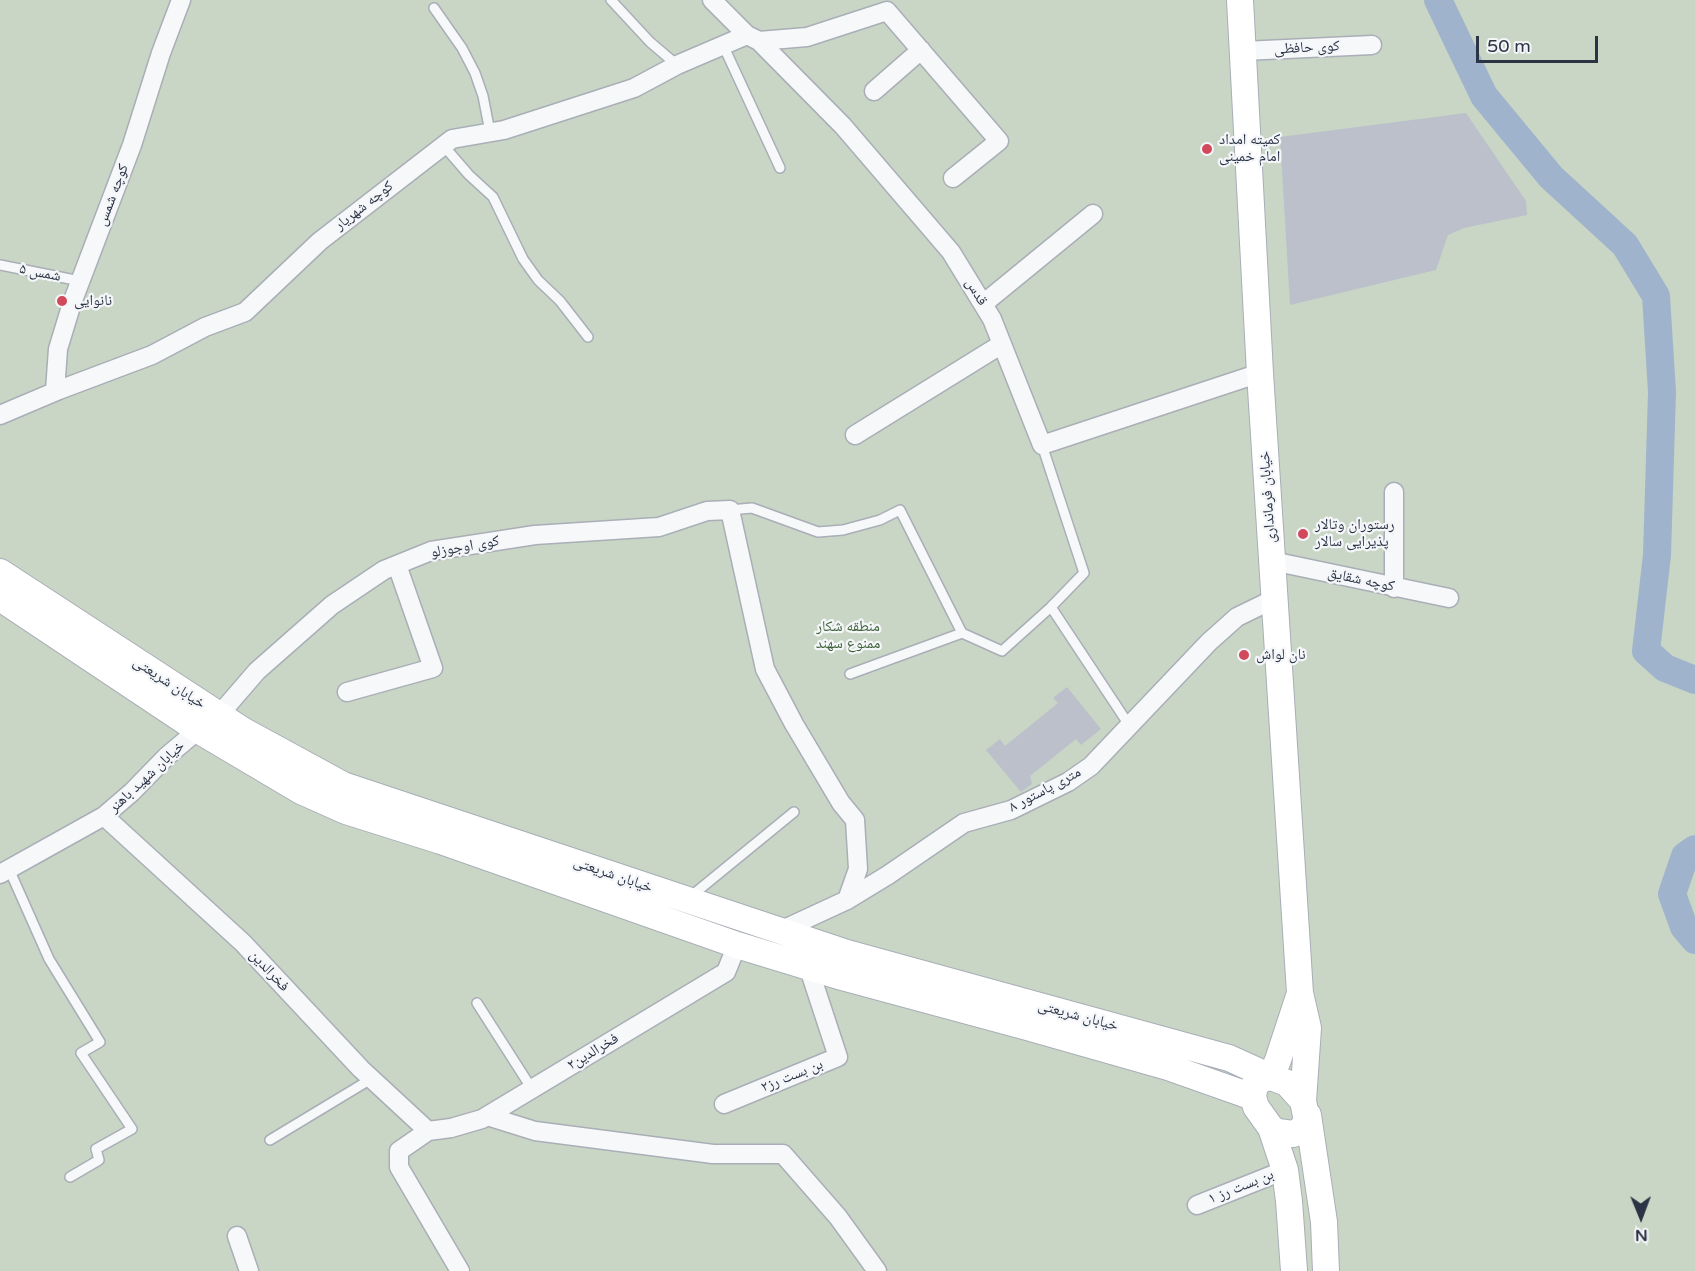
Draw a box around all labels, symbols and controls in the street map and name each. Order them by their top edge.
scale bar [1479,24,1600,62]
text: 50 m [1487,35,1531,57]
street label: کوی حافظی [1274,37,1340,59]
place label: کمیته امداد امام خمینی [1219,131,1280,166]
marker: کمیته امداد امام خمینی [1200,142,1214,156]
street label: کوچه شمس [93,162,133,228]
street label: کوچه شهریار [331,177,397,235]
street label: شمس ۵ [18,260,62,286]
street label: قدس [961,275,991,309]
place label: نانوایی [74,292,112,310]
marker: نانوایی [55,294,69,308]
street label: خیابان فرمانداری [1256,450,1280,544]
place label: رستوران وتالار پذیرایی سالار [1315,516,1395,551]
marker: رستوران وتالار پذیرایی سالار [1296,527,1310,541]
street label: کوی اوجوزلو [429,532,501,562]
street label: کوچه شقایق [1326,564,1396,596]
park label: منطقه شکار ممنوع سهند [816,618,880,653]
place label: نان لواش [1256,646,1306,664]
marker: نان لواش [1237,648,1251,662]
street label: خیابان شریعتی [130,653,208,713]
street label: خیابان شهید باهنر [105,737,189,817]
street label: ۸ متری پاستور [1006,763,1084,817]
street label: خیابان شریعتی [571,853,655,897]
street label: فخرالدین [245,947,293,995]
street label: خیابان شریعتی [1036,997,1120,1035]
street label: فخرالدین۲ [564,1030,622,1074]
street label: بن بست رز۲ [758,1055,826,1097]
street label: بن بست رز ۱ [1206,1166,1276,1208]
north arrow [1611,1187,1671,1247]
text: N [1635,1225,1648,1245]

